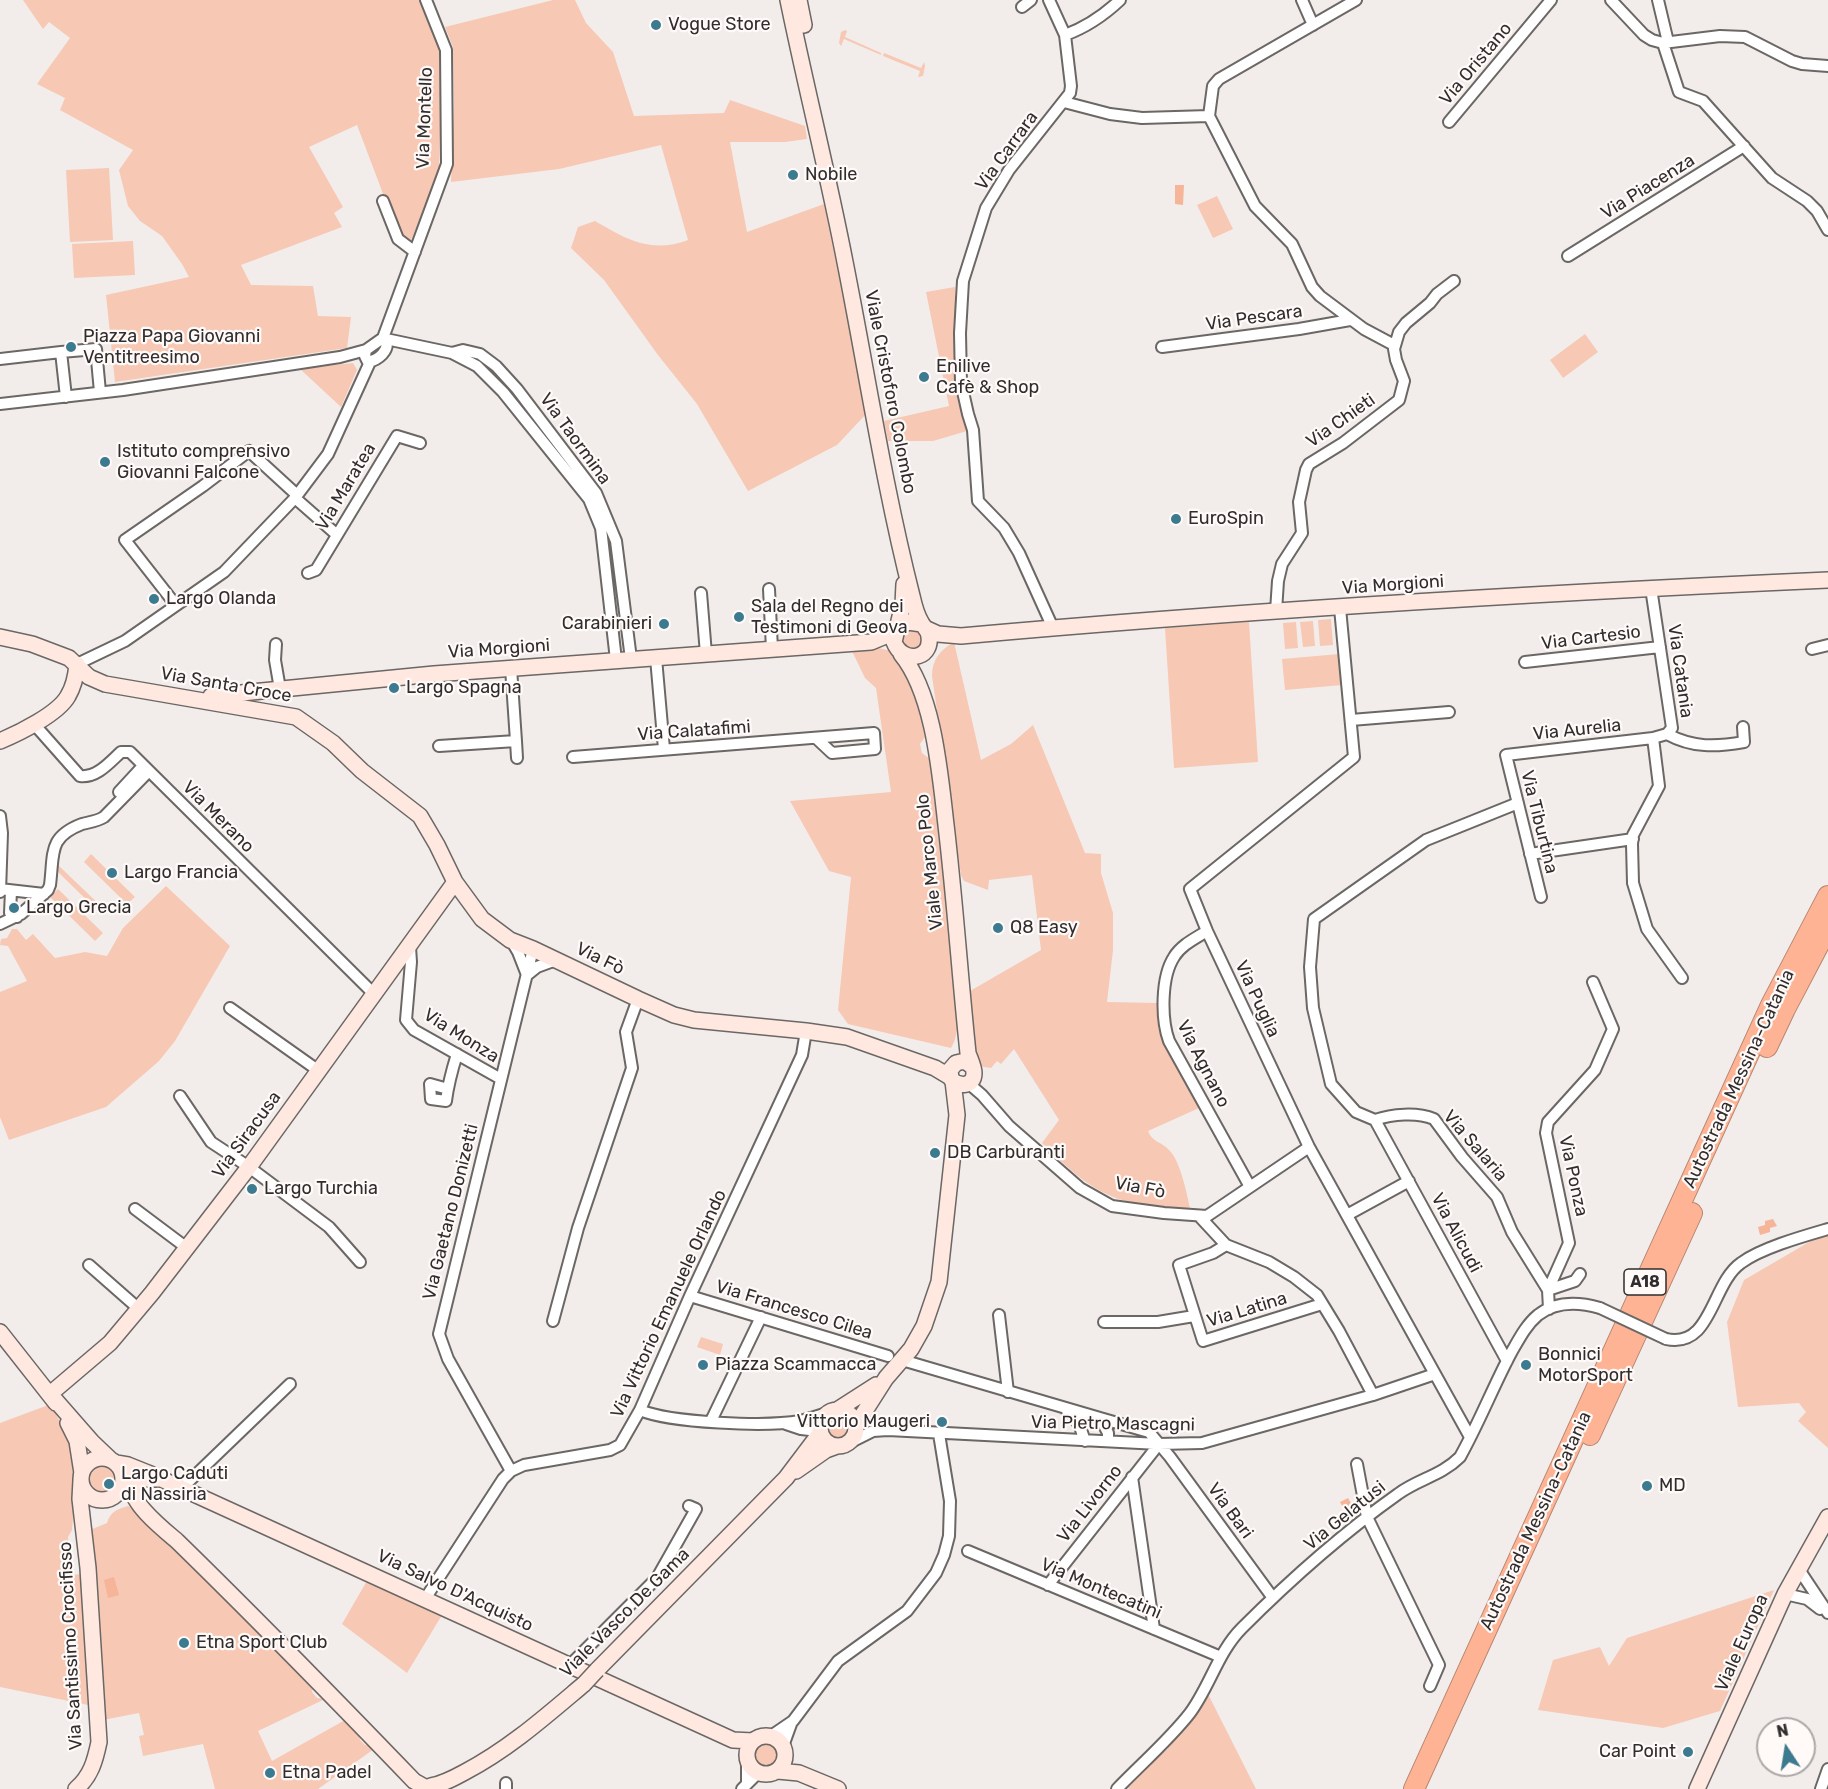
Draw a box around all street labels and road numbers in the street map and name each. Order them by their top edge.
street label: Via Oristano [1435,18,1517,110]
street label: Via Montello [412,67,438,169]
street label: Via Carrara [971,107,1043,195]
street label: Via Piacenza [1597,150,1699,224]
street label: Viale Cristoforo Colombo [860,288,920,496]
street label: Via Pescara [1204,301,1304,335]
street label: Via Taormina [535,389,615,489]
street label: Via Chieti [1302,389,1380,453]
street label: Via Maratea [311,439,381,535]
street label: Via Morgioni [1341,571,1445,599]
street label: Via Cartesio [1540,621,1642,655]
street label: Via Catania [1663,623,1697,719]
street label: Via Morgioni [447,635,551,663]
street label: Via Santa Croce [159,663,293,707]
street label: Via Aurelia [1532,715,1622,745]
street label: Via Calatafimi [637,716,751,746]
street label: Via Tiburtina [1516,768,1562,876]
street label: Via Merano [178,777,258,857]
street label: Viale Marco Polo [912,793,948,931]
street label: Via Fò [572,938,628,980]
street label: Via Puglia [1230,957,1284,1041]
street label: Autostrada Messina-Catania [1679,966,1799,1192]
street label: Via Monza [419,1004,503,1068]
street label: Via Agnano [1172,1017,1234,1111]
street label: Via Siracusa [208,1087,286,1183]
street label: Via Salaria [1438,1106,1512,1186]
street label: Via Gaetano Donizetti [419,1122,483,1302]
street label: Via Ponza [1554,1134,1592,1218]
street label: Via Fò [1113,1173,1167,1203]
street label: Via Vittorio Emanuele Orlando [606,1186,732,1422]
street label: Via Alicudi [1426,1189,1486,1277]
road number: A18 [1624,1269,1666,1295]
street label: Via Francesco Cilea [713,1276,875,1344]
street label: Via Latina [1204,1288,1290,1332]
street label: Autostrada Messina-Catania [1476,1408,1596,1634]
street label: Via Pietro Mascagni [1031,1412,1195,1436]
street label: Via Livorno [1053,1461,1127,1547]
street label: Via Gelatusi [1300,1477,1390,1555]
street label: Via Bari [1203,1479,1257,1543]
street label: Via Santissimo Crocifisso [55,1541,87,1751]
street label: Viale Vasco De Gama [556,1544,694,1682]
street label: Via Salvo D'Acquisto [374,1545,536,1637]
street label: Via Montecatini [1037,1554,1165,1624]
street label: Viale Europa [1711,1591,1773,1695]

